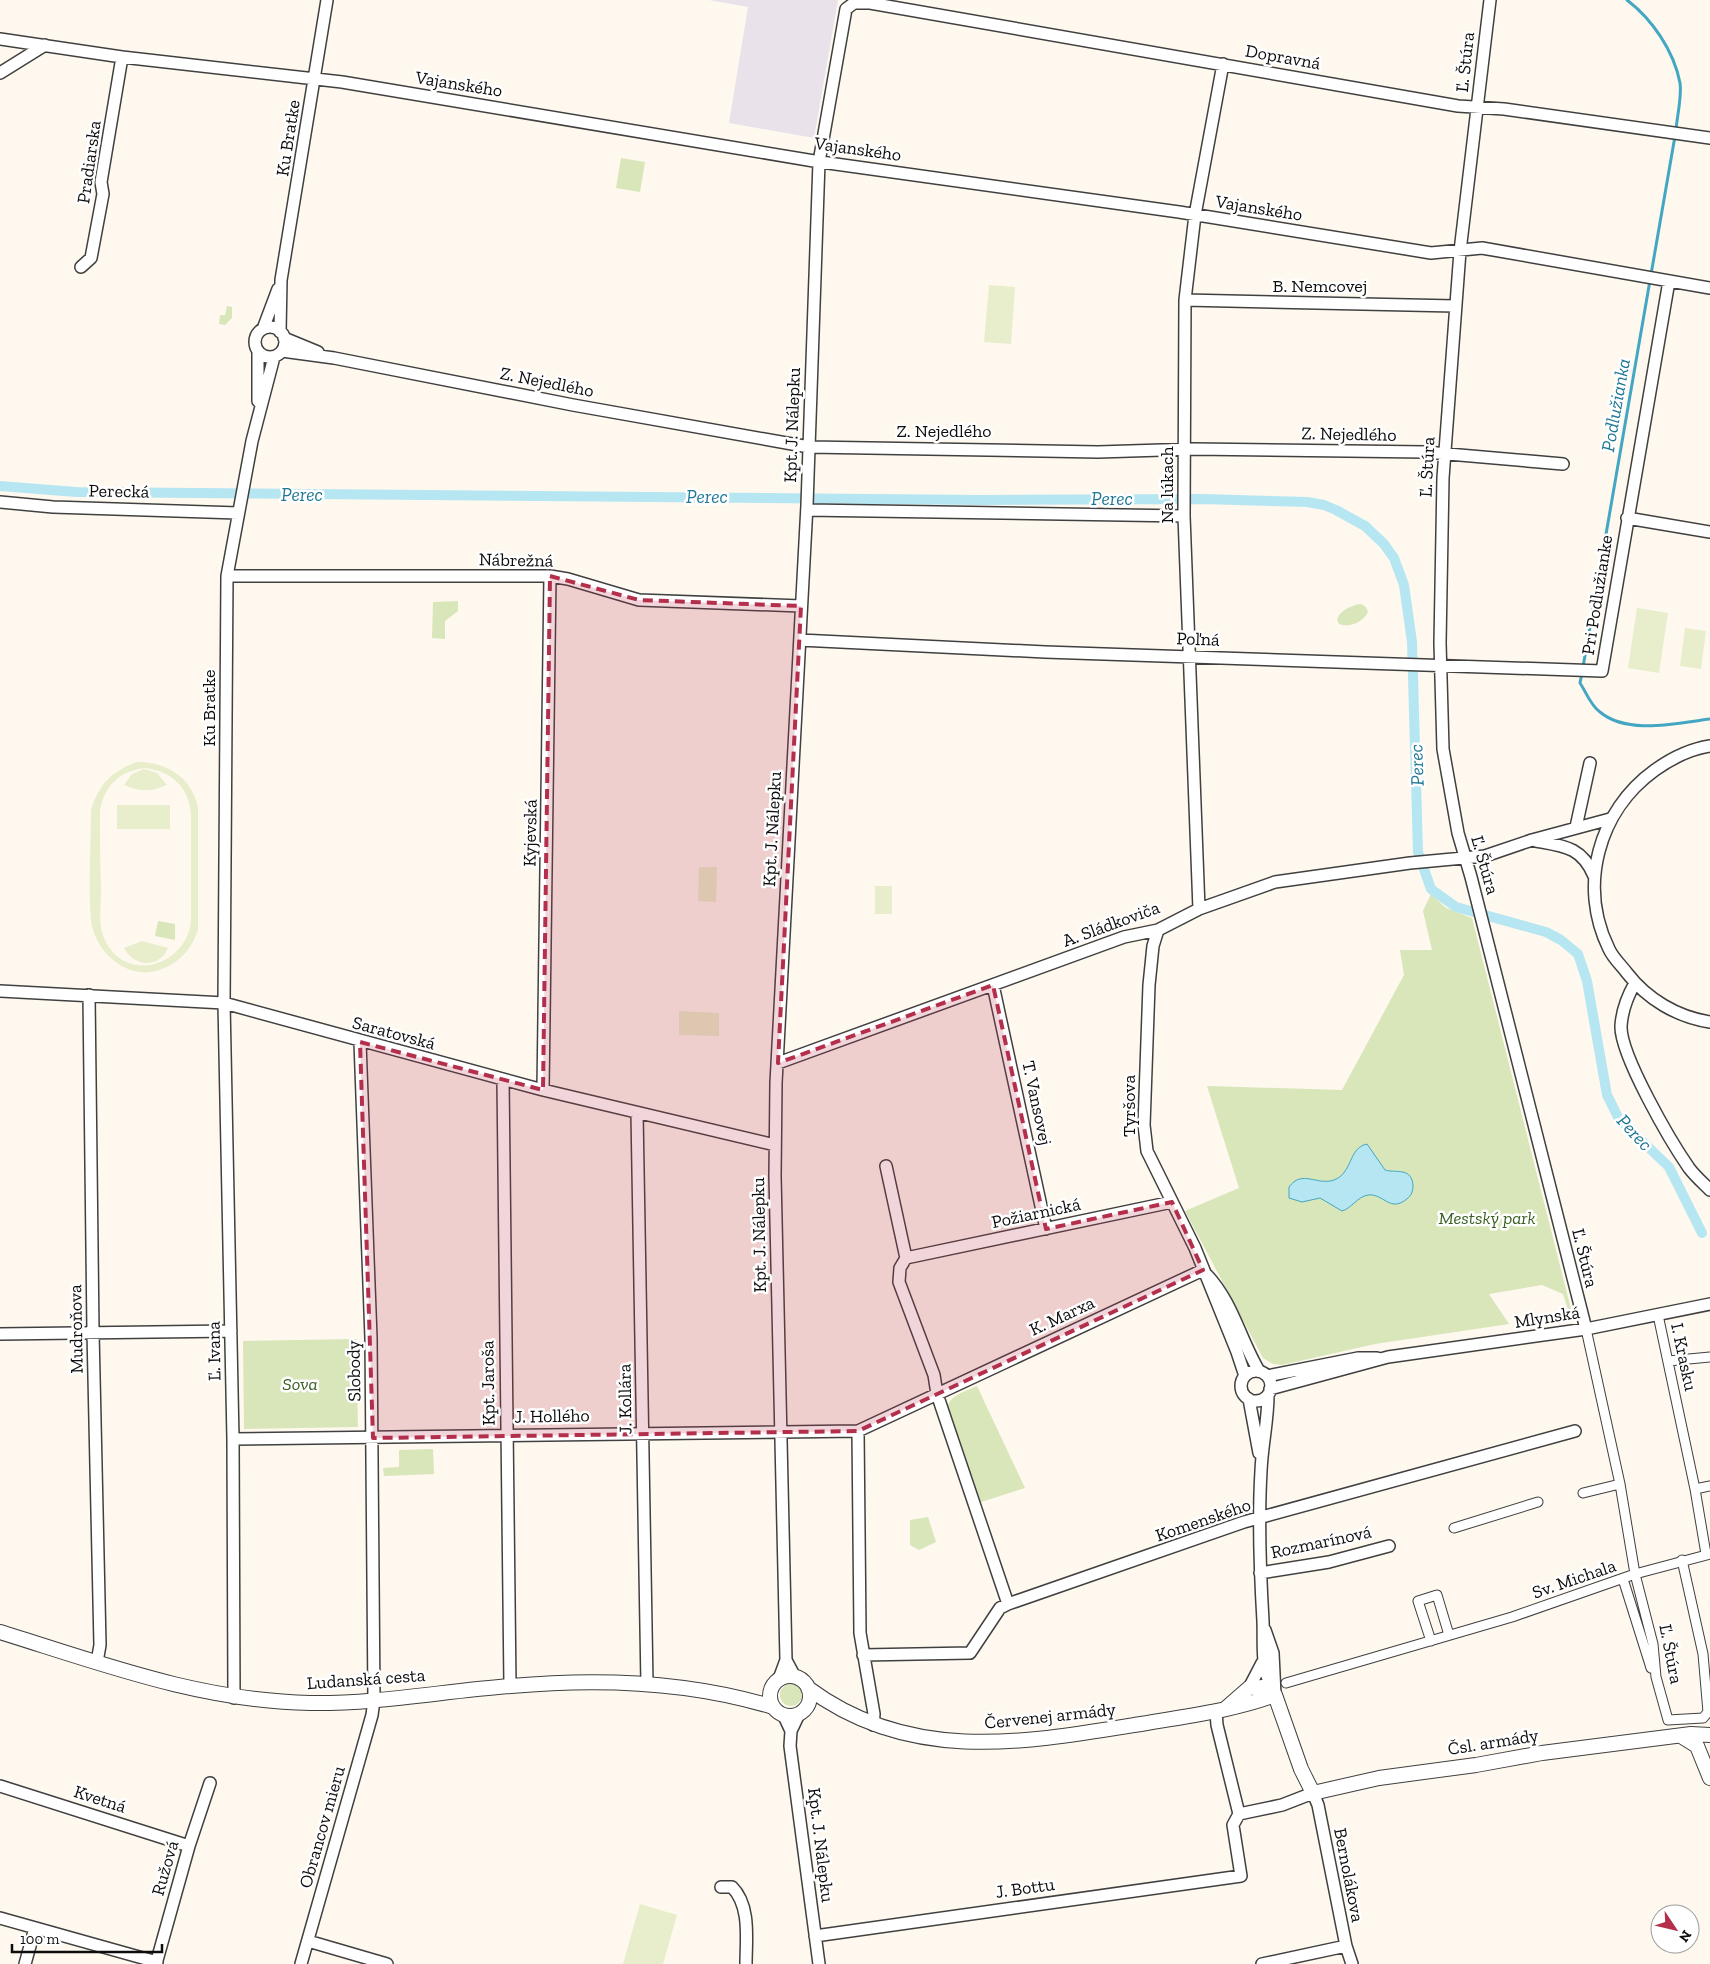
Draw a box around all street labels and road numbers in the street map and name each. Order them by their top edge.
street label: Ľ. Štúra [1451,31,1479,93]
street label: Dopravná [1244,40,1323,74]
street label: Vajanského [413,66,504,102]
street label: Ku Bratke [271,98,305,178]
street label: Pradiarska [72,119,106,205]
street label: Vajanského [812,132,903,166]
street label: Vajanského [1213,190,1304,226]
street label: B. Nemcovej [1273,275,1367,297]
street label: Z. Nejedlého [498,362,596,402]
street label: Kpt. J. Nálepku [779,367,805,483]
street label: Z. Nejedlého [896,420,992,442]
street label: Z. Nejedlého [1301,422,1397,446]
street label: Ľ. Štúra [1414,436,1440,498]
street label: Na lúkach [1156,447,1178,524]
street label: Perecká [88,479,150,503]
street label: Pri Podlužianke [1577,534,1617,656]
street label: Nábrežná [479,548,554,572]
street label: Poľná [1176,627,1220,651]
street label: Ku Bratke [198,670,220,746]
street label: Kpt. J. Nálepku [758,771,786,887]
street label: Kyjevská [518,799,542,867]
street label: Ľ. Štúra [1466,833,1504,897]
street label: A. Sládkoviča [1059,896,1163,952]
street label: Saratovská [350,1011,438,1055]
street label: T. Vansovej [1017,1059,1057,1147]
street label: Tyršova [1118,1075,1140,1137]
street label: Kpt. J. Nálepku [747,1177,771,1293]
street label: Požiarnická [989,1193,1083,1233]
street label: Ľ. Štúra [1567,1226,1603,1290]
street label: Mudroňova [64,1284,88,1374]
street label: K. Marxa [1026,1291,1098,1341]
street label: Mlynská [1513,1301,1582,1333]
street label: Ľ. Ivana [202,1321,226,1381]
street label: I. Krasku [1666,1321,1702,1393]
street label: Slobody [342,1339,366,1402]
street label: Kpt. Jaroša [476,1340,500,1426]
street label: J. Kollára [613,1363,637,1434]
street label: J. Hollého [514,1404,590,1428]
street label: Komenského [1152,1493,1254,1547]
street label: Rozmarínová [1269,1521,1374,1563]
street label: Sv. Michala [1529,1554,1619,1604]
street label: Ľ. Štúra [1654,1622,1688,1686]
street label: Ludanská cesta [306,1664,426,1694]
street label: Červenej armády [983,1698,1117,1734]
street label: Čsl. armády [1446,1724,1541,1760]
street label: Obrancov mieru [294,1763,350,1891]
street label: Kvetná [71,1780,129,1818]
street label: Kpt. J. Nálepku [803,1786,839,1904]
street label: Bernolákova [1329,1826,1369,1924]
street label: Ružová [147,1838,183,1898]
street label: J. Bottu [994,1873,1056,1903]

